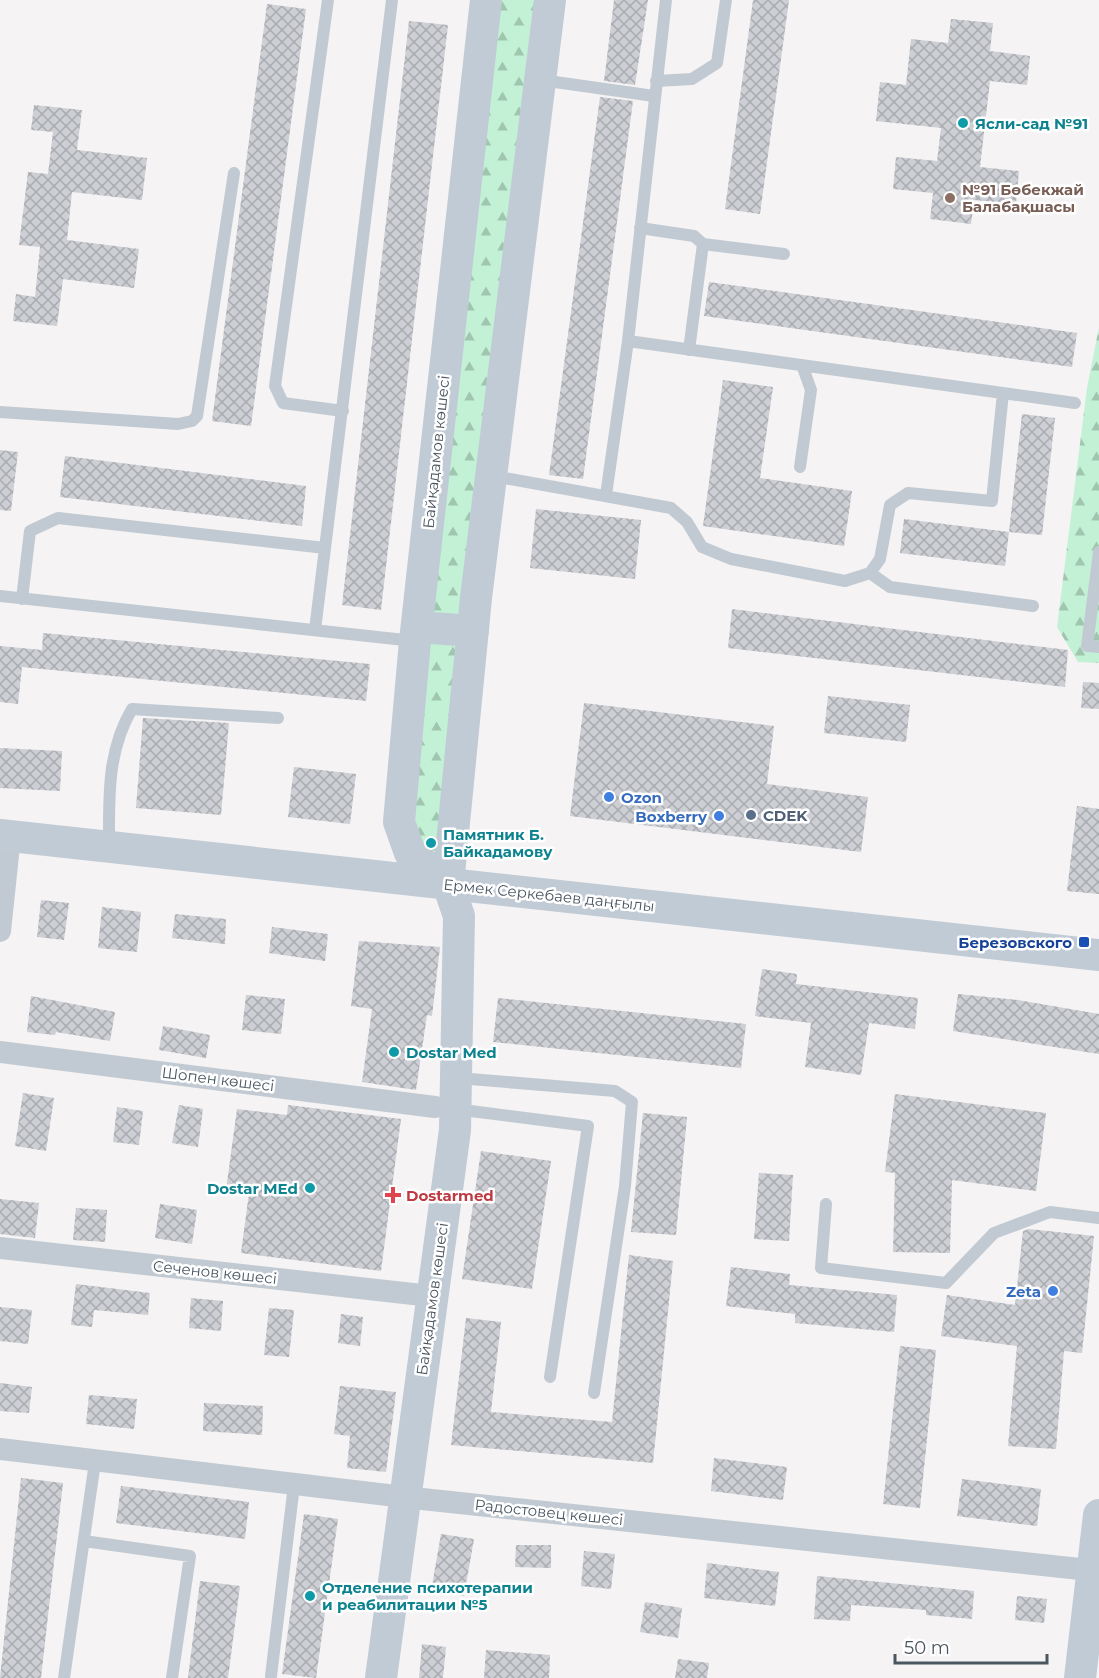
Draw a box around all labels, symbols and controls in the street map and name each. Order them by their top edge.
place label: Ясли-сад №91 [975,114,1088,133]
marker: Ясли-сад №91 [956,116,970,130]
place label: №91 Бөбекжай Балабақшасы [962,180,1084,216]
marker: №91 Бөбекжай Балабақшасы [943,191,957,205]
street label: Байқадамов көшесі [419,374,453,530]
place label: Ozon [621,788,662,807]
marker: Ozon [602,790,616,804]
place label: CDEK [763,806,808,825]
place label: Boxberry [635,807,708,826]
marker: CDEK [744,808,758,822]
marker: Boxberry [712,809,726,823]
place label: Памятник Б. Байкадамову [443,825,553,861]
marker: Памятник Б. Байкадамову [424,836,438,850]
street label: Ермек Серкебаев даңғылы [443,874,655,916]
place label: Березовского [958,933,1072,952]
marker: Березовского [1077,935,1091,949]
place label: Dostar Med [406,1043,497,1062]
marker: Dostar Med [387,1045,401,1059]
street label: Шопен көшесі [161,1063,275,1095]
place label: Dostar MEd [207,1179,298,1198]
marker: Dostar MEd [303,1181,317,1195]
marker: Dostarmed [384,1186,402,1204]
place label: Dostarmed [406,1186,494,1205]
street label: Байқадамов көшесі [412,1221,452,1377]
street label: Сеченов көшесі [152,1256,278,1288]
place label: Zeta [1006,1282,1041,1301]
marker: Zeta [1046,1284,1060,1298]
street label: Радостовец көшесі [474,1495,624,1529]
place label: Отделение психотерапии и реабилитации №5 [322,1578,533,1614]
marker: Отделение психотерапии и реабилитации №5 [303,1589,317,1603]
scale bar [895,1627,1046,1665]
text: 50 m [904,1637,950,1659]

